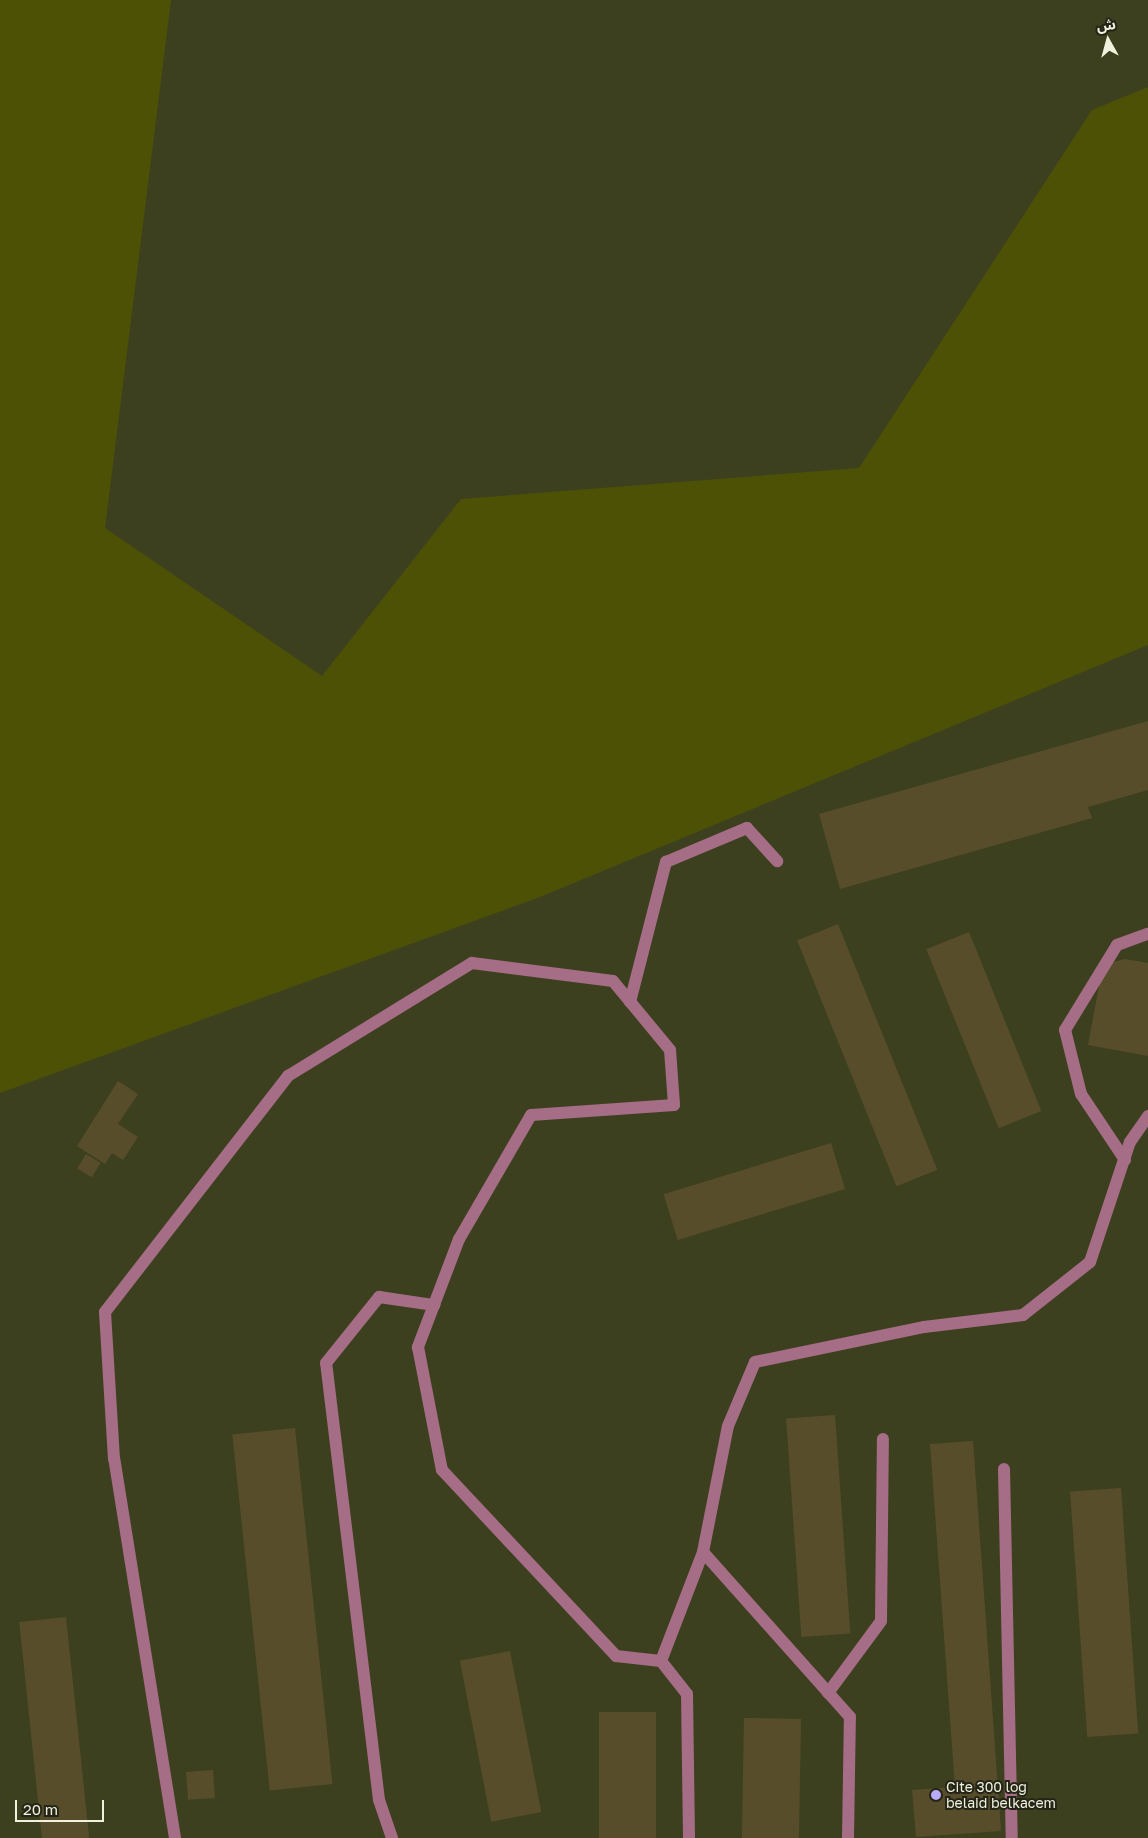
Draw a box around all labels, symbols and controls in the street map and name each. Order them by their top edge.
north arrow [1083,15,1133,65]
text: ش [1096,15,1117,34]
place label: Cite 300 log belaid belkacem [946,1779,1056,1811]
marker: Cite 300 log belaid belkacem [930,1789,942,1801]
scale bar [18,1790,106,1822]
text: 20 m [23,1800,58,1818]

